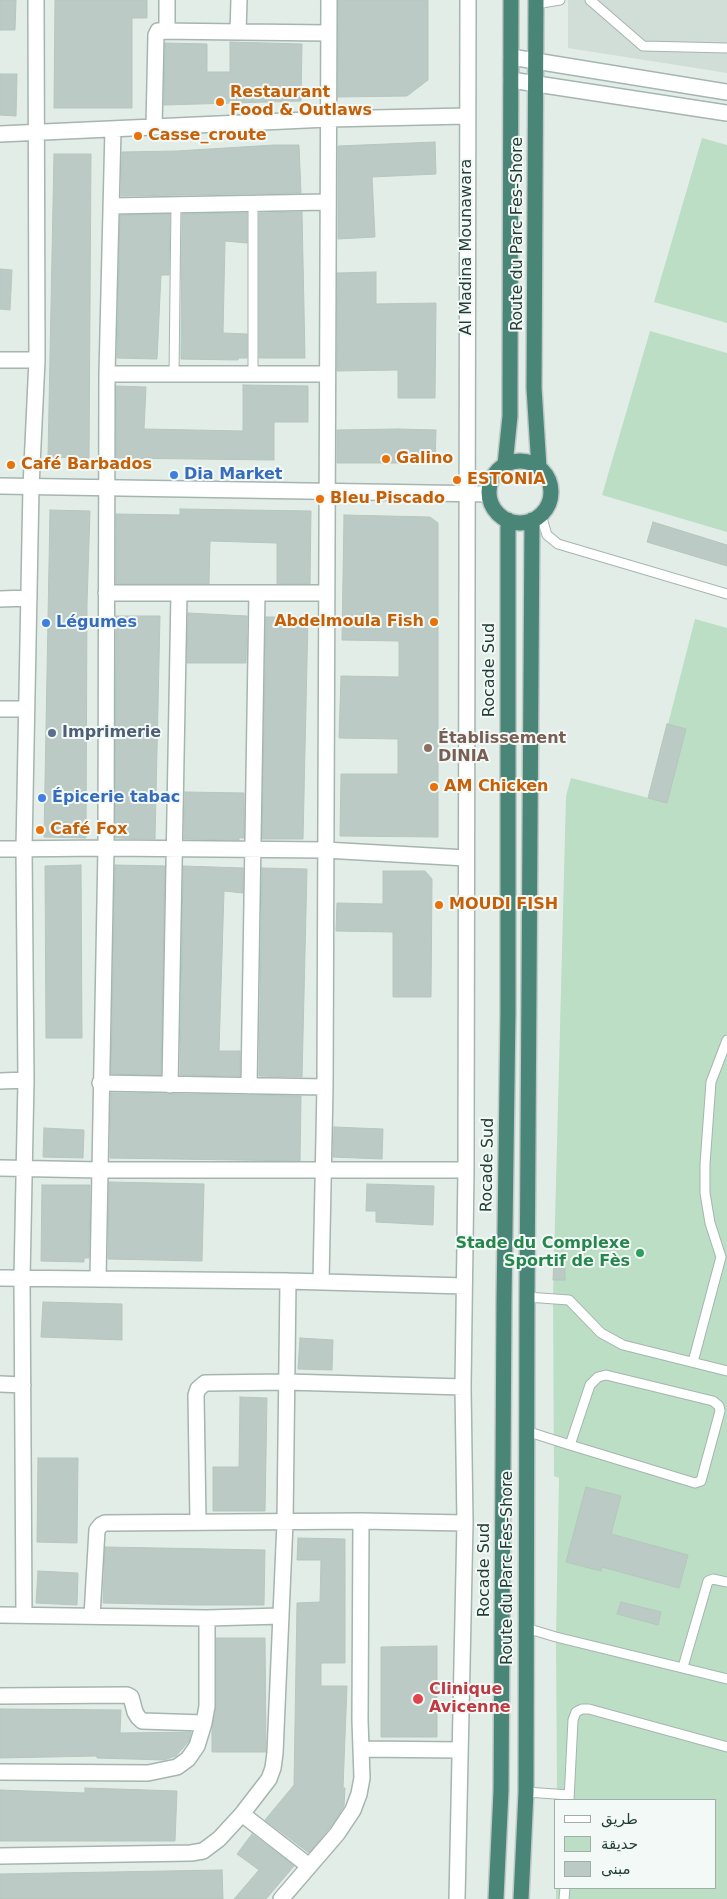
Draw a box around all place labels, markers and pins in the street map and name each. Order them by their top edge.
place label: Restaurant Food & Outlaws [230,83,372,121]
marker: Restaurant Food & Outlaws [214,96,226,108]
place label: Casse_croute [148,126,267,146]
marker: Casse_croute [132,130,144,142]
place label: Galino [396,449,453,469]
marker: Galino [380,453,392,465]
place label: Café Barbados [21,455,152,475]
marker: Café Barbados [5,459,17,471]
place label: Dia Market [184,465,282,485]
marker: Dia Market [168,469,180,481]
place label: ESTONIA [467,470,546,490]
marker: ESTONIA [451,474,463,486]
place label: Bleu Piscado [330,489,445,509]
marker: Bleu Piscado [314,493,326,505]
place label: Abdelmoula Fish [274,612,424,632]
place label: Légumes [56,613,137,633]
marker: Abdelmoula Fish [428,616,440,628]
marker: Légumes [40,617,52,629]
place label: Imprimerie [62,723,161,743]
marker: Imprimerie [46,727,58,739]
place label: Établissement DINIA [438,729,566,767]
marker: Établissement DINIA [422,742,434,754]
place label: AM Chicken [444,777,548,797]
marker: AM Chicken [428,781,440,793]
place label: Épicerie tabac [52,788,180,808]
marker: Épicerie tabac [36,792,48,804]
place label: Café Fox [50,820,128,840]
marker: Café Fox [34,824,46,836]
place label: MOUDI FISH [449,895,558,915]
marker: MOUDI FISH [433,899,445,911]
place label: Stade du Complexe Sportif de Fès [455,1234,630,1272]
marker: Stade du Complexe Sportif de Fès [634,1247,646,1259]
place label: Clinique Avicenne [429,1680,511,1718]
marker: Clinique Avicenne [411,1692,425,1706]

